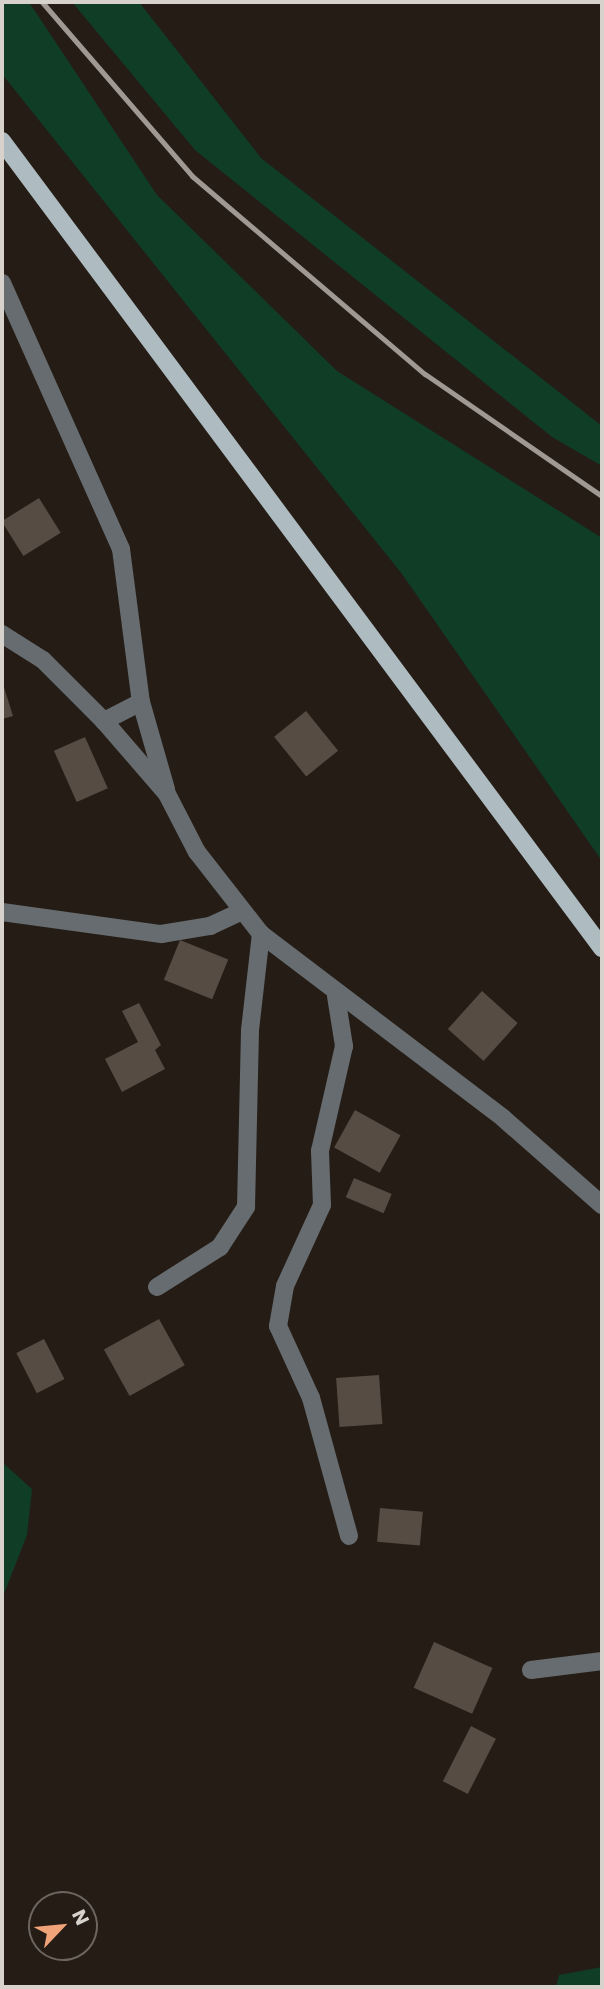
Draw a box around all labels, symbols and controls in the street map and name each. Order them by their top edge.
north arrow [28,1891,98,1961]
text: N [65,1905,96,1930]

